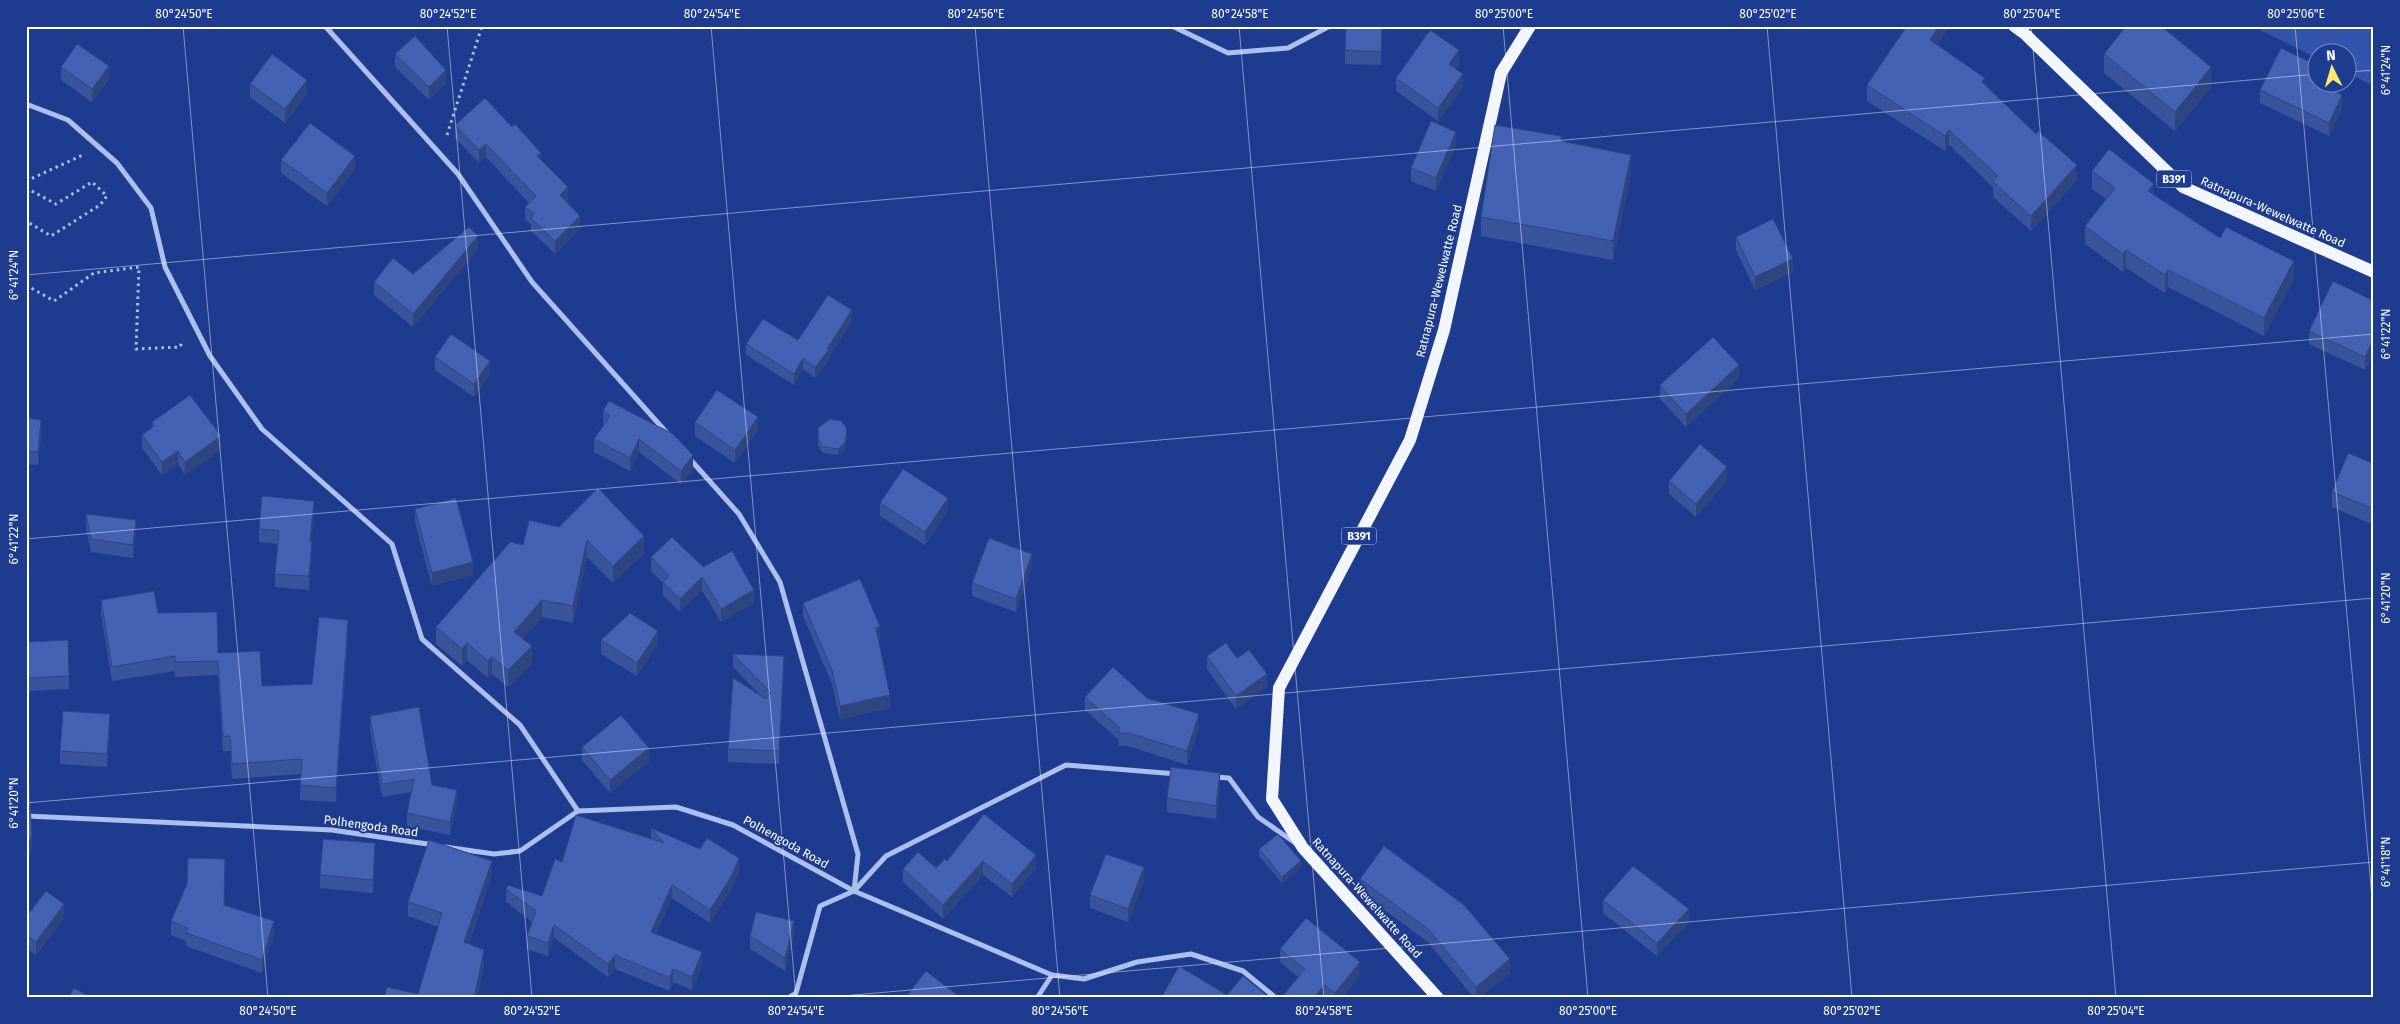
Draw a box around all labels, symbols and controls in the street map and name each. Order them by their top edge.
text: 80°24'50"E [155,7,213,21]
text: 80°24'52"E [420,7,476,21]
text: 80°24'54"E [684,7,740,21]
text: 80°24'56"E [948,7,1005,21]
text: 80°24'58"E [1211,7,1269,21]
text: 80°25'00"E [1475,7,1533,21]
text: 80°25'02"E [1739,7,1797,21]
text: 80°25'04"E [2003,7,2061,21]
text: 80°25'06"E [2267,7,2325,21]
north arrow [2308,42,2358,92]
text: 6°41'24"N [2379,45,2393,95]
text: N [2326,47,2336,64]
road number: B391 [2156,170,2192,188]
street label: Ratnapura-Wewelwatte Road [2198,174,2348,250]
street label: Ratnapura-Wewelwatte Road [1413,203,1465,359]
text: 6°41'24"N [7,250,21,300]
text: 6°41'22"N [2379,309,2393,359]
text: 6°41'22"N [7,514,21,564]
road number: B391 [1342,528,1376,544]
text: 6°41'20"N [2379,572,2393,624]
text: 6°41'20"N [7,777,21,829]
street label: Polhengoda Road [323,812,419,840]
street label: Polhengoda Road [741,813,831,871]
street label: Ratnapura-Wewelwatte Road [1309,835,1425,961]
text: 6°41'18"N [2379,837,2393,887]
text: 80°24'50"E [239,1004,297,1018]
text: 80°24'52"E [504,1004,560,1018]
text: 80°24'54"E [768,1004,824,1018]
text: 80°24'56"E [1032,1004,1089,1018]
text: 80°24'58"E [1295,1004,1353,1018]
text: 80°25'00"E [1559,1004,1617,1018]
text: 80°25'02"E [1823,1004,1881,1018]
text: 80°25'04"E [2087,1004,2145,1018]

